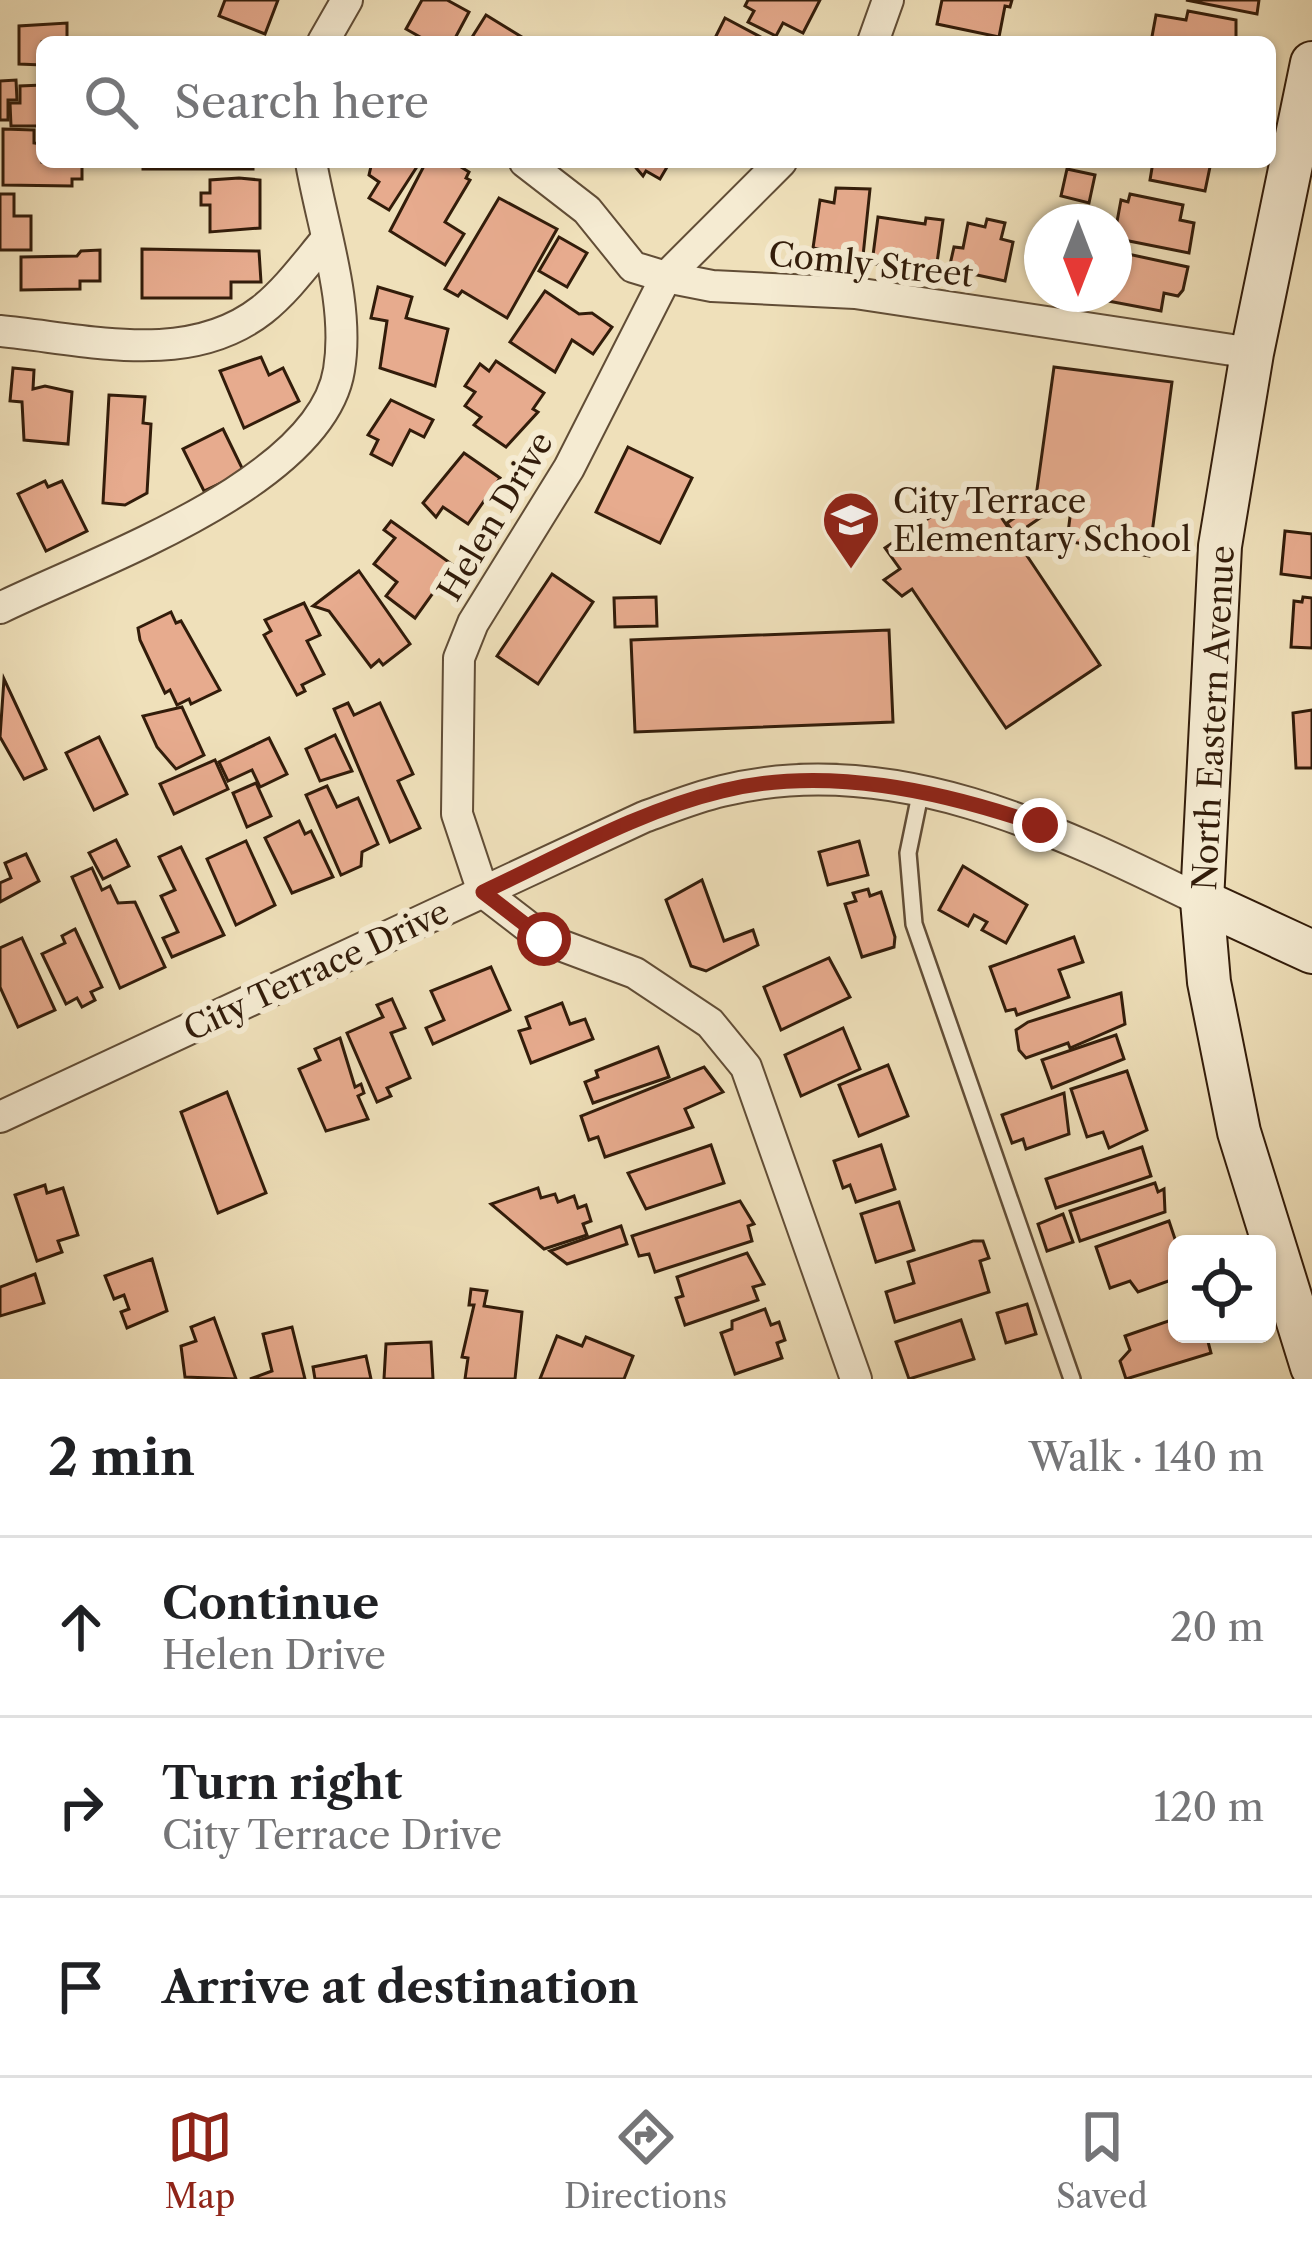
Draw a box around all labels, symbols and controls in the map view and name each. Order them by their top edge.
search box [36,36,1276,168]
icon: search [78,69,144,135]
text: Search here [174,74,429,130]
north arrow [1024,204,1132,312]
street label: Comly Street [767,233,976,296]
street label: Helen Drive [429,424,562,608]
place label: City Terrace Elementary School [893,481,1191,560]
school or university icon: City Terrace Elementary School [820,489,882,571]
street label: North Eastern Avenue [1184,544,1243,892]
route end [1013,798,1067,852]
street label: City Terrace Drive [177,891,455,1050]
route start [517,912,571,966]
map controls [1168,1235,1276,1343]
button: locate [1168,1235,1276,1343]
text: 2 min [48,1426,195,1488]
text: Walk · 140 m [1029,1433,1264,1481]
text: Continue [162,1575,379,1631]
icon: ahead [48,1594,114,1660]
text: 20 m [1170,1603,1264,1651]
text: Helen Drive [162,1631,386,1679]
text: Turn right [162,1755,402,1811]
icon: right [48,1774,114,1840]
text: 120 m [1154,1783,1264,1831]
text: City Terrace Drive [162,1811,502,1859]
icon: arrive [48,1954,114,2020]
text: Arrive at destination [162,1959,639,2015]
tab: Map [164,2104,235,2217]
tab: Directions [564,2104,727,2217]
tab: Saved [1056,2104,1148,2217]

